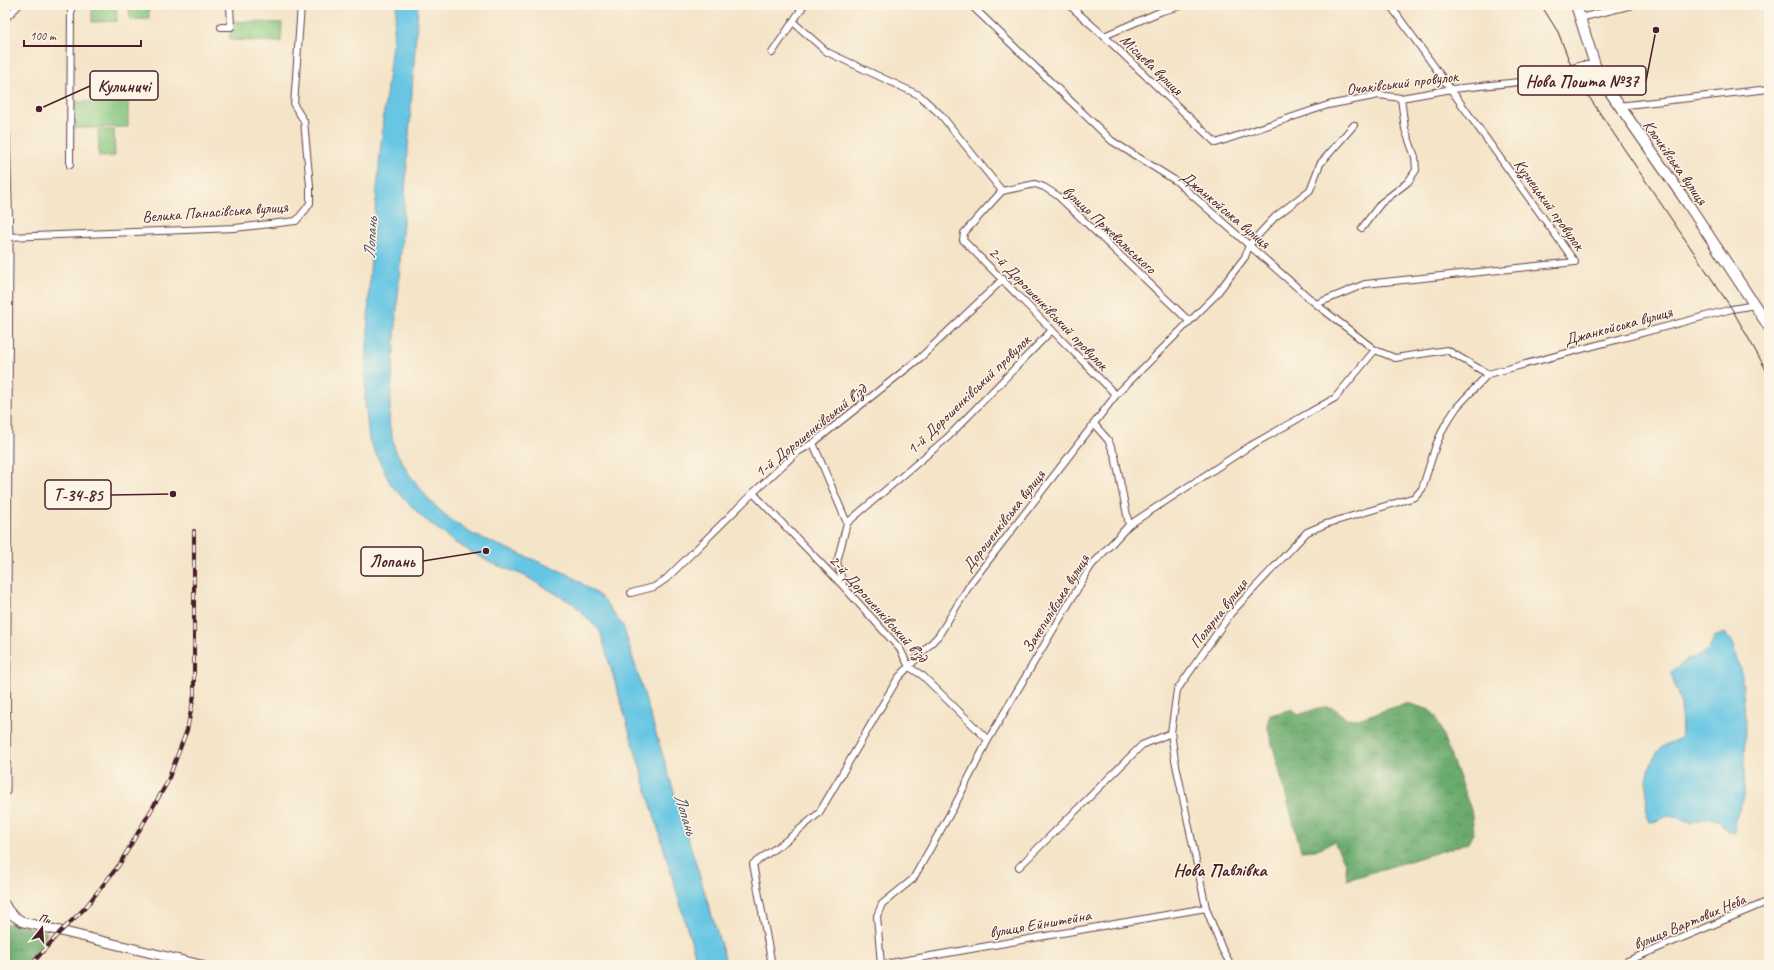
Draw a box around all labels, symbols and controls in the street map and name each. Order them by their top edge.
scale bar [24,22,141,48]
text: 100 m [30,28,57,44]
street label: Місцева вулиця [1116,30,1187,100]
street label: Очаківський провулок [1345,66,1460,100]
callout: Нова Пошта №37 [1518,66,1646,95]
callout: Кулиничі [90,71,158,100]
text: Нова Пошта №37 [1526,71,1641,92]
text: Кулиничі [98,76,153,97]
street label: Клочківська вулиця [1639,116,1713,210]
street label: Кузнецький провулок [1509,155,1590,255]
street label: Джанкойська вулиця [1176,166,1275,254]
street label: вулиця Пржевальського [1058,181,1161,279]
street label: Велика Панасівська вулиця [141,197,290,227]
water label: Лопань [359,215,383,259]
street label: 2-й Дорошенківський провулок [984,243,1113,376]
street label: Джанкойська вулиця [1562,302,1676,350]
street label: 1-й Дорошенківський провулок [903,330,1036,459]
street label: 1-й Дорошенківський в’їзд [751,378,872,482]
street label: Дорошенківська вулиця [958,465,1050,576]
callout: Т-34-85 [45,480,111,509]
text: Т-34-85 [53,485,104,506]
callout: Лопань [361,547,423,576]
street label: Зачепилівська вулиця [1018,550,1095,656]
text: Лопань [369,551,416,572]
street label: 2-й Дорошенківський в’їзд [825,551,933,668]
street label: Полярна вулиця [1185,574,1253,652]
water label: Лопань [669,791,702,839]
district label: Нова Павлівка [1173,859,1269,881]
street label: вулиця Вартових Неба [1630,889,1750,954]
street label: вулиця Ейнштейна [988,905,1094,943]
north arrow [22,908,62,948]
text: Пн [37,910,54,927]

